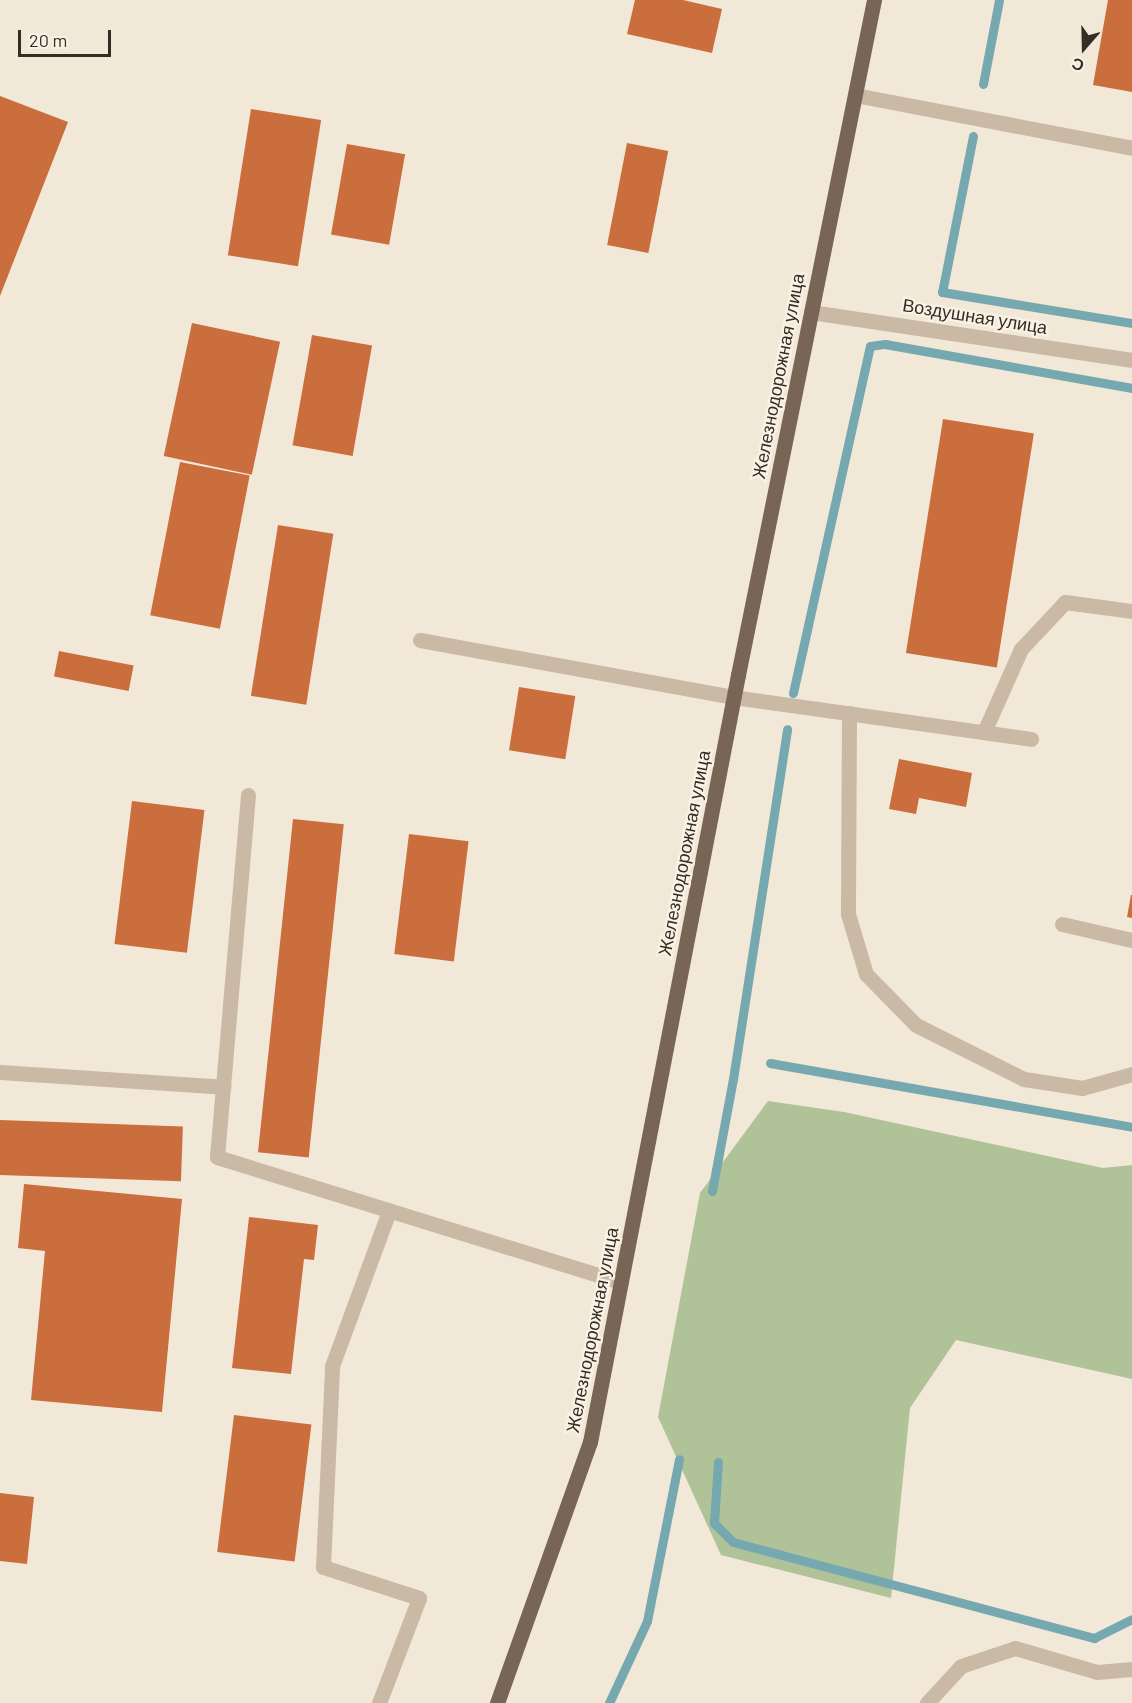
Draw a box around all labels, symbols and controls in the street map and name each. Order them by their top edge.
scale bar [21,18,114,56]
north arrow [1054,18,1114,78]
text: 20 m [29,29,67,51]
text: С [1069,54,1086,76]
street label: Железнодорожная улица [747,271,809,481]
street label: Воздушная улица [901,294,1049,338]
street label: Железнодорожная улица [653,748,715,958]
street label: Железнодорожная улица [561,1225,623,1435]

